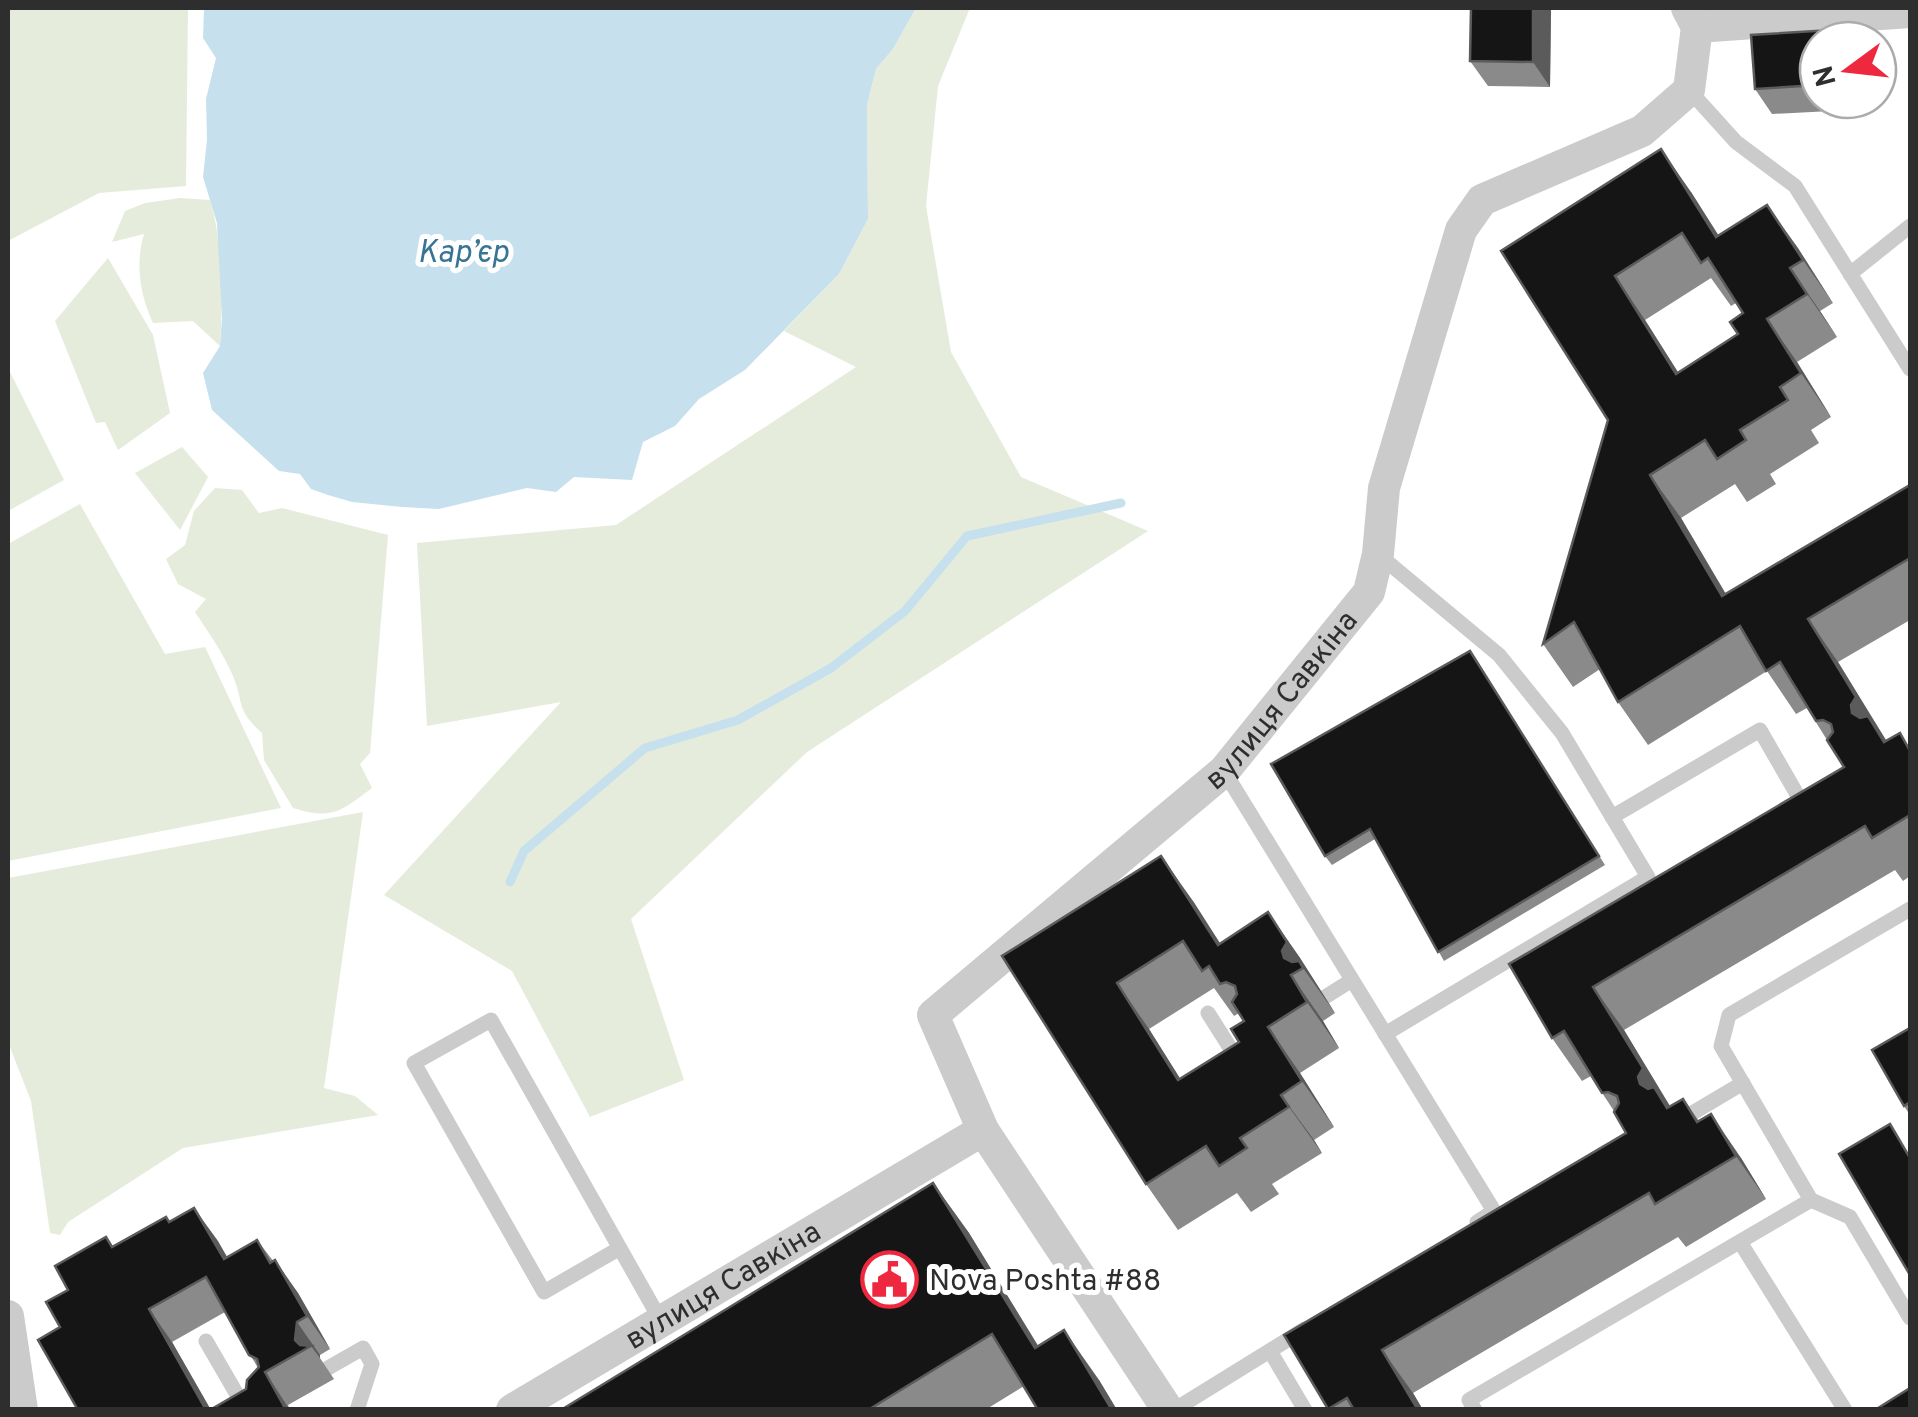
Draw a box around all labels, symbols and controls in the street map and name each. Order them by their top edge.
north arrow [1798,20,1898,120]
text: N [1807,61,1847,90]
water label: Кар’єр [418,234,509,274]
street label: вулиця Савкіна [1199,604,1367,799]
street label: вулиця Савкіна [619,1215,828,1359]
public building icon: Nova Poshta #88 [860,1250,920,1310]
place label: Nova Poshta #88 [929,1264,1161,1301]

